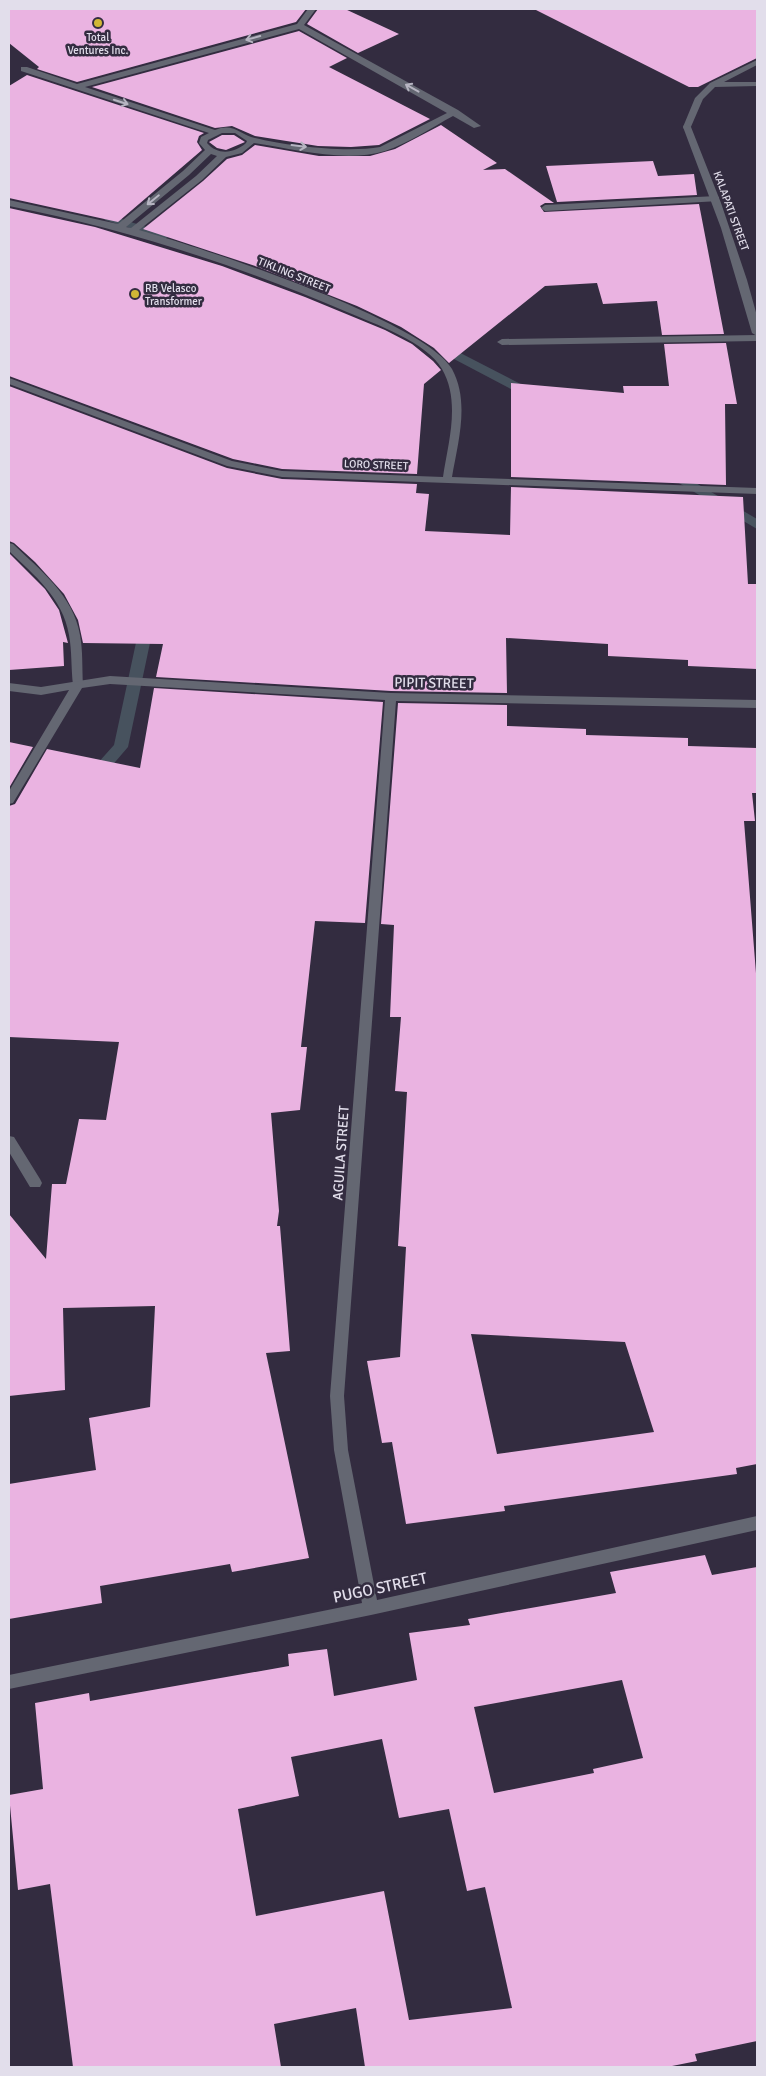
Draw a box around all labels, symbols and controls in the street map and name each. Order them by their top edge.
marker: Total Ventures Inc. [92,17,104,29]
place label: Total Ventures Inc. [67,31,129,57]
one-way arrow [246,34,262,44]
one-way arrow [406,83,420,93]
one-way arrow [113,98,129,107]
one-way arrow [291,141,307,151]
street label: KALAPATI STREET [711,169,752,253]
one-way arrow [147,194,160,206]
street label: TIKLING STREET [256,255,333,296]
place label: RB Velasco Transformer [145,282,202,308]
marker: RB Velasco Transformer [129,288,141,300]
street label: LORO STREET [344,457,409,473]
street label: PIPIT STREET [394,674,474,692]
street label: AGUILA STREET [329,1105,353,1201]
street label: PUGO STREET [331,1568,429,1608]

